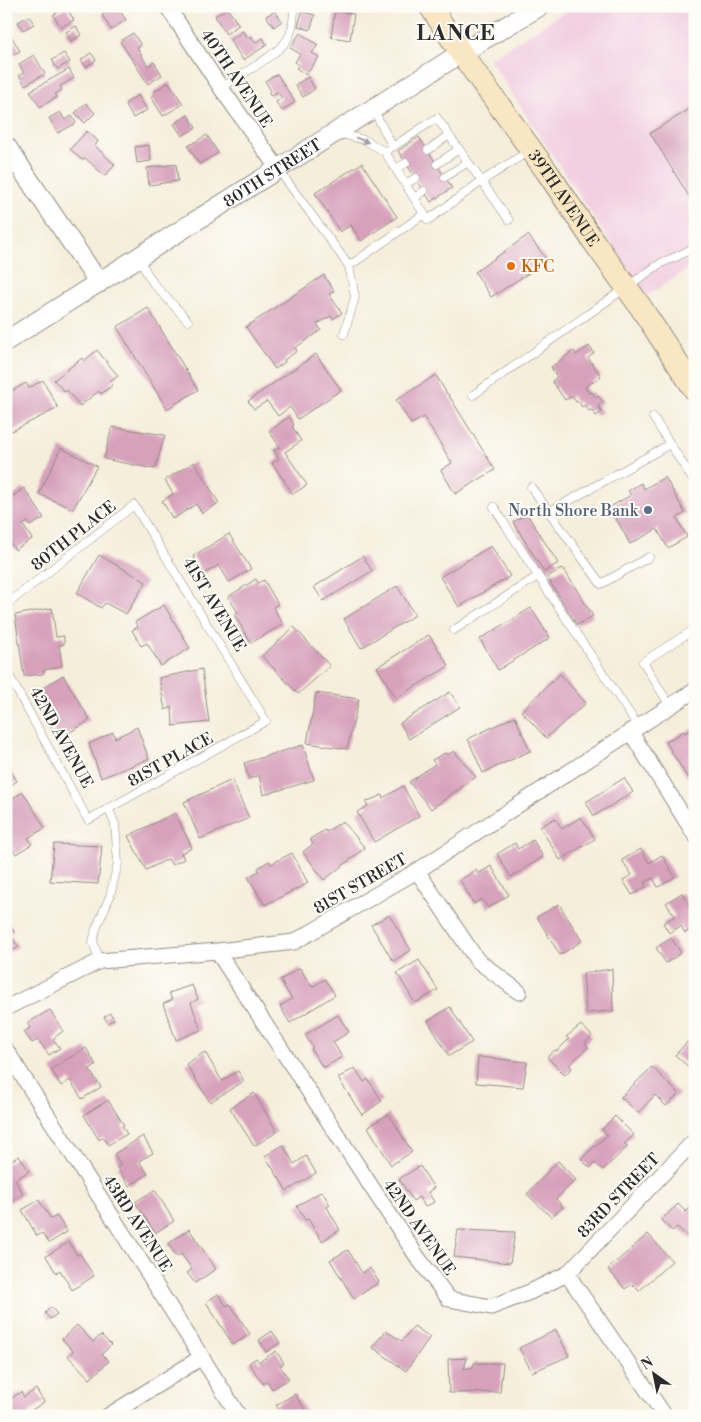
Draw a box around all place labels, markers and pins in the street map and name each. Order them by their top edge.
place label: KFC [521,257,554,277]
marker: KFC [505,260,517,272]
place label: North Shore Bank [508,501,640,521]
marker: North Shore Bank [642,504,654,516]

